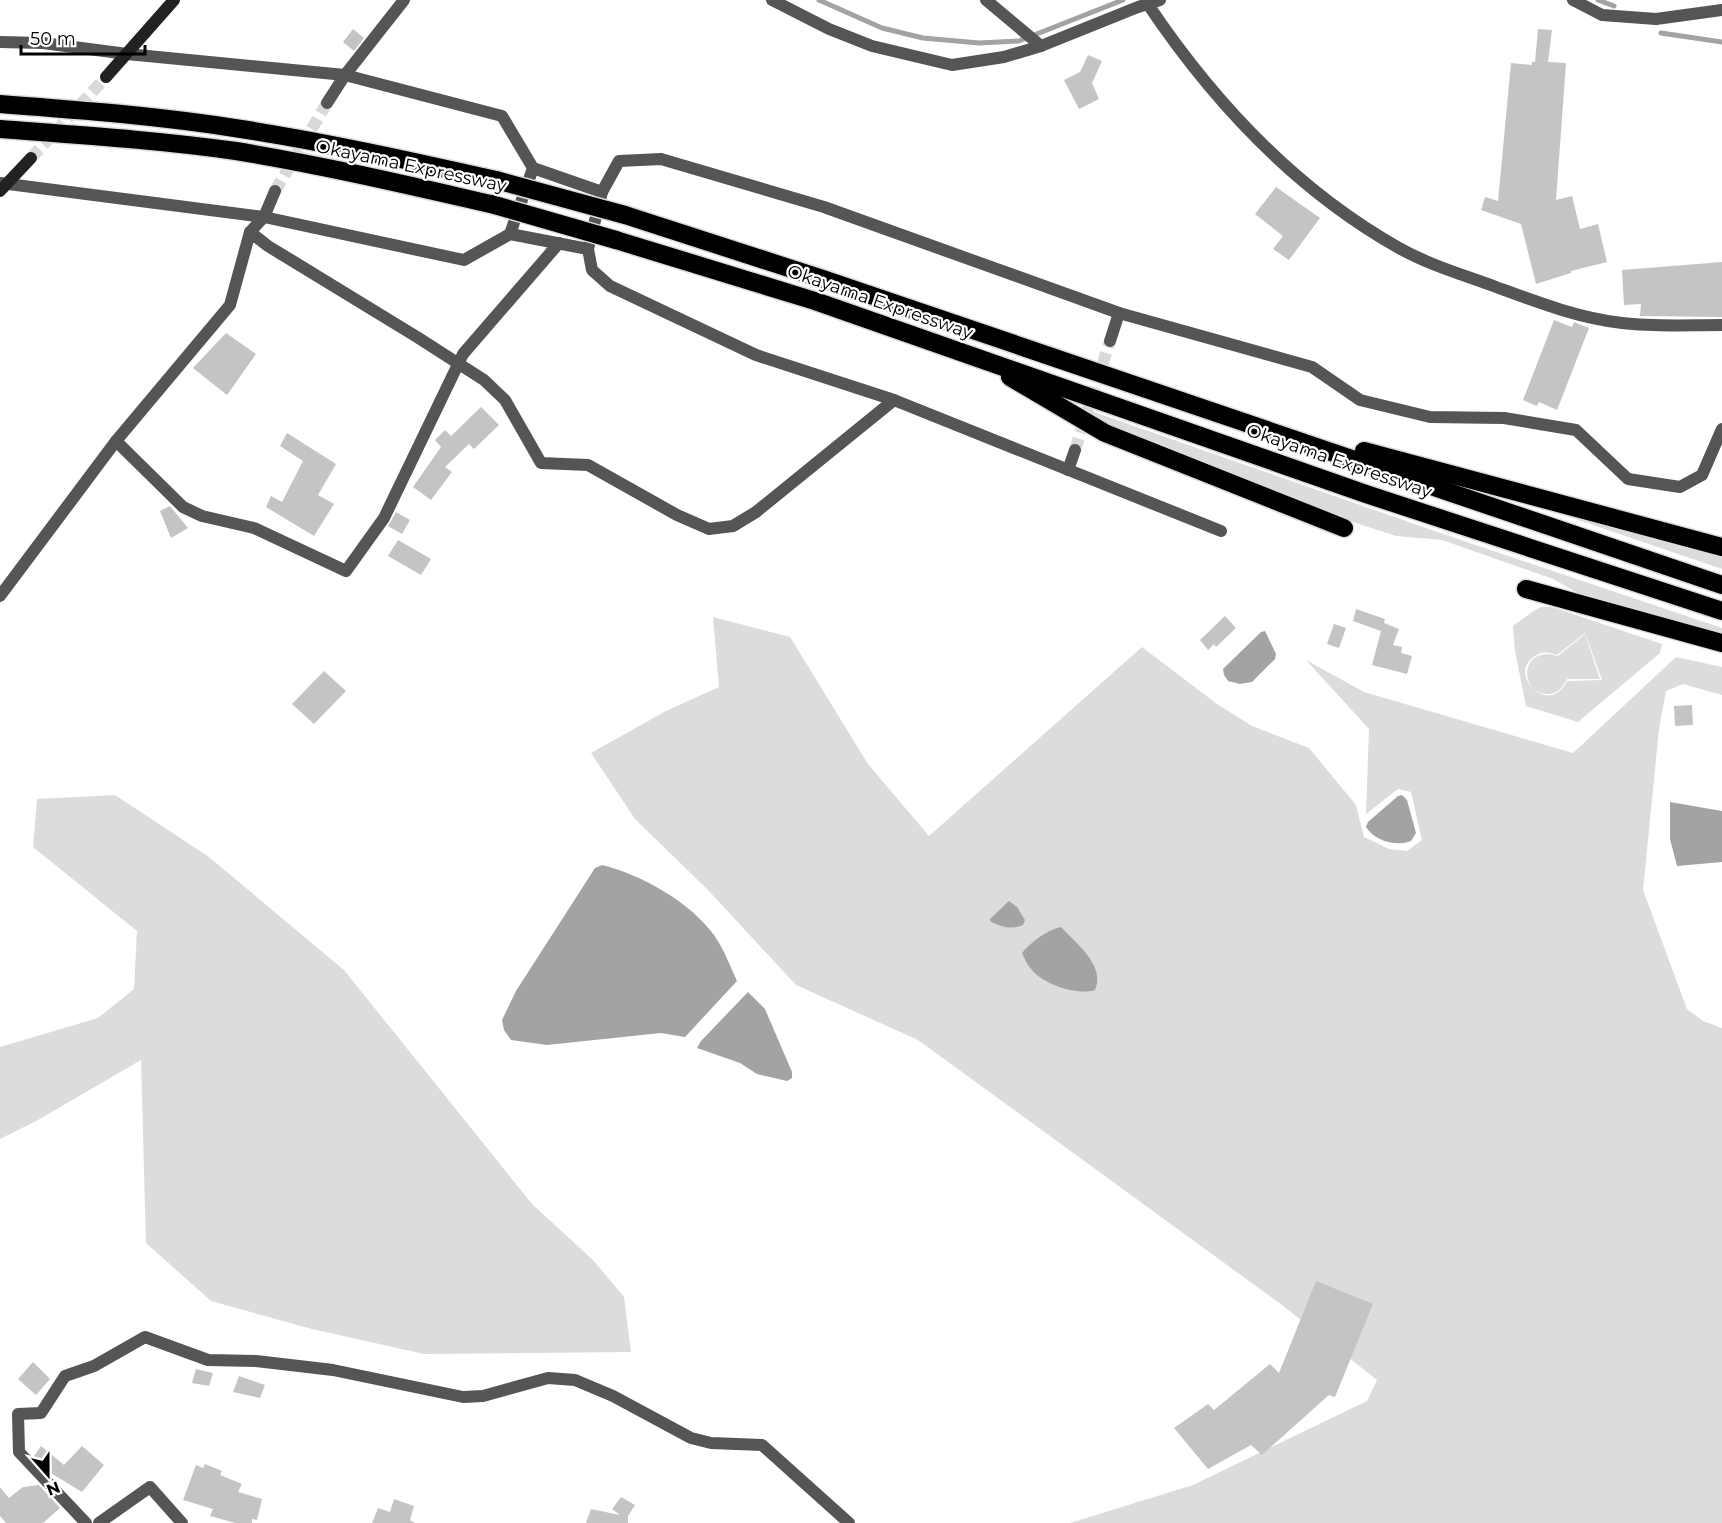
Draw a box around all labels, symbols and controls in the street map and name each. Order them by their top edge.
scale bar [21,18,146,56]
text: 50 m [30,28,76,50]
street label: Okayama Expressway [313,135,509,197]
street label: Okayama Expressway [784,260,976,344]
street label: Okayama Expressway [1243,419,1435,503]
north arrow [18,1445,78,1505]
text: N [44,1477,63,1500]

